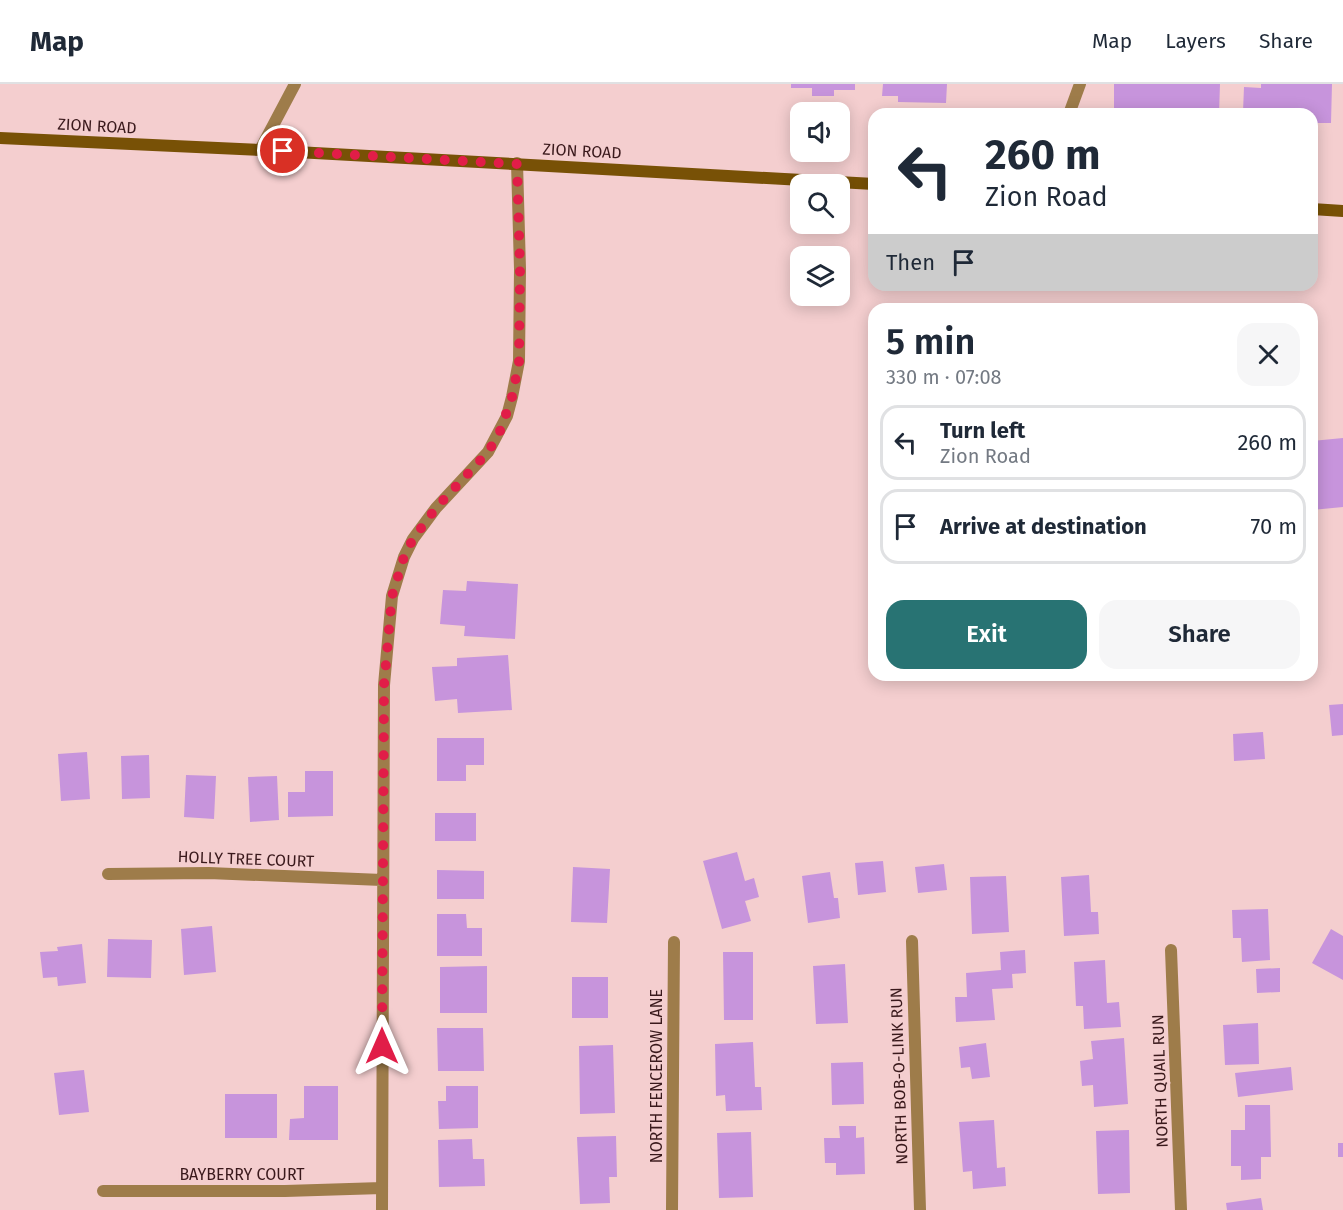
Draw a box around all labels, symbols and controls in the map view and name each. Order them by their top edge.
text: Map [30,25,84,58]
text: Map [1092,28,1132,54]
text: Layers [1165,28,1226,54]
text: Share [1259,28,1313,54]
map controls [790,102,850,306]
button: sound [790,102,850,162]
street label: ZION ROAD [57,114,137,138]
pin [257,125,308,176]
text: 260 m [985,130,1100,180]
icon: left [886,132,964,210]
icon: arrive [266,134,299,167]
street label: ZION ROAD [542,139,622,163]
button: search [790,174,850,234]
text: Zion Road [985,181,1108,213]
button: layers [790,246,850,306]
icon: arrive [947,246,980,279]
text: Then [886,249,935,276]
text: 5 min [886,320,975,364]
button: close [1237,323,1300,386]
text: 330 m · 07:08 [886,365,1002,389]
text: Turn left [940,417,1025,444]
icon: left [889,426,922,459]
text: 260 m [1237,429,1297,456]
text: Zion Road [940,444,1031,468]
icon: arrive [889,510,922,543]
text: Arrive at destination [940,513,1147,540]
text: 70 m [1251,513,1297,540]
button: Exit [886,600,1087,669]
button: Share [1099,600,1300,669]
street label: HOLLY TREE COURT [177,847,315,871]
street label: NORTH BOB-O-LINK RUN [886,987,912,1165]
street label: NORTH FENCEROW LANE [647,989,666,1163]
position arrow [350,1014,414,1078]
street label: NORTH QUAIL RUN [1148,1014,1172,1148]
street label: BAYBERRY COURT [179,1165,305,1184]

